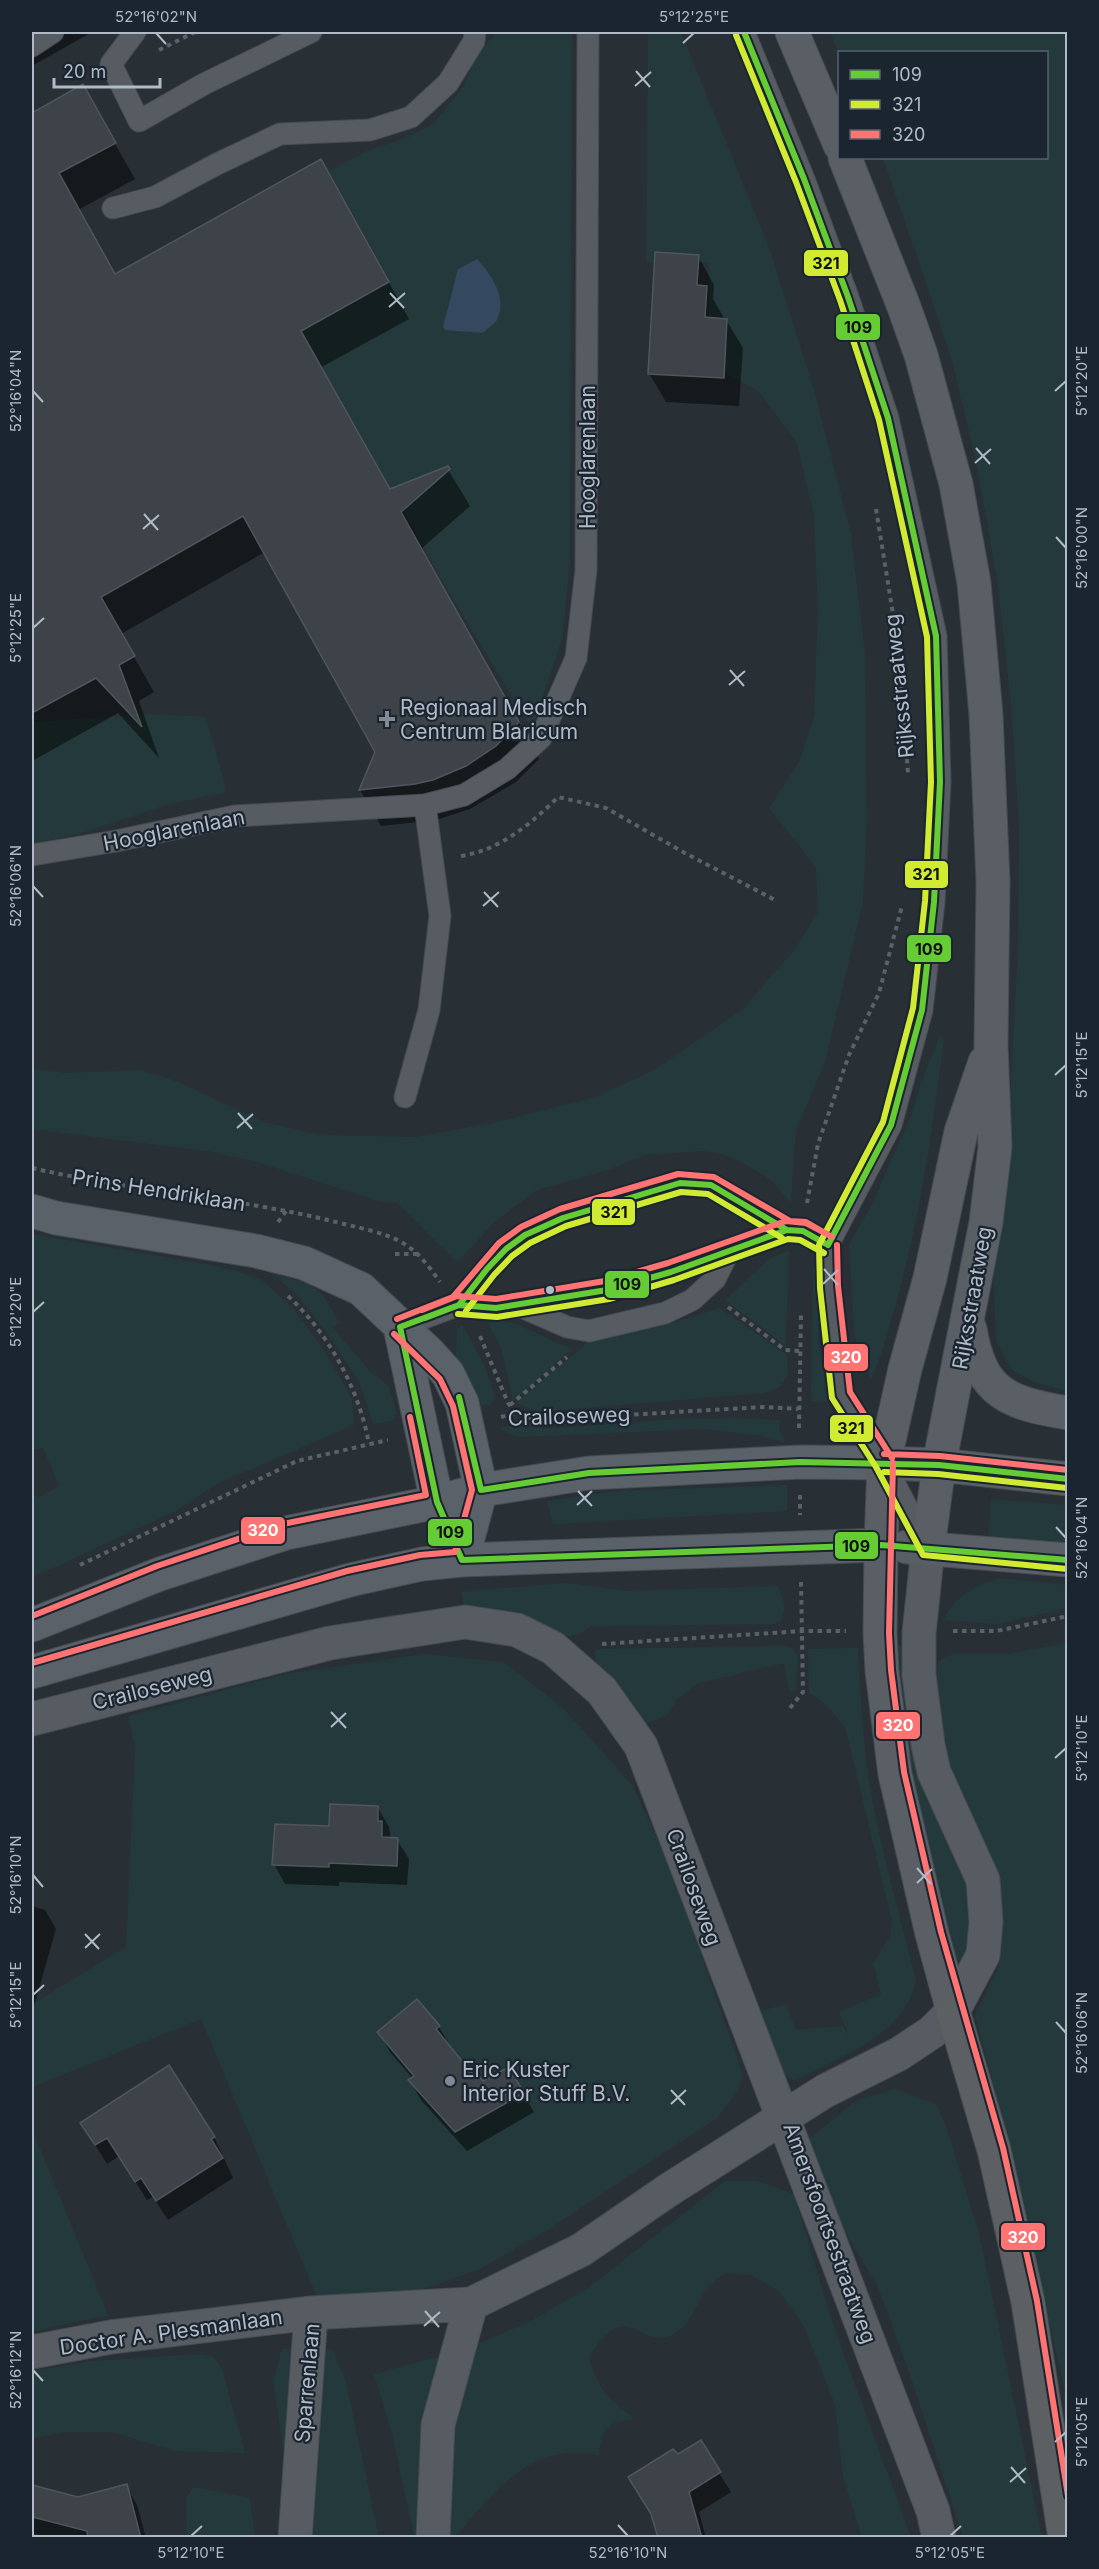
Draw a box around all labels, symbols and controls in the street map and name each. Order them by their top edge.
text: 52°16'02"N [115,7,197,26]
text: 5°12'25"E [659,7,729,26]
scale bar [54,51,160,89]
legend [838,51,1048,159]
text: 20 m [63,61,106,82]
text: 109 [892,64,922,85]
text: 321 [892,94,921,115]
text: 320 [892,124,925,145]
line badge: 321 [803,249,849,277]
text: 321 [812,253,840,273]
line badge: 109 [835,313,881,341]
text: 109 [844,317,872,337]
text: 5°12'20"E [1072,346,1091,416]
text: 52°16'04"N [6,350,25,432]
street label: Hooglarenlaan [575,385,600,529]
text: 52°16'00"N [1072,507,1091,589]
text: 5°12'25"E [6,593,25,663]
street label: Rijksstraatweg [879,613,919,759]
place label: Regionaal Medisch Centrum Blaricum [400,695,588,744]
marker: Regionaal Medisch Centrum Blaricum [378,710,396,728]
street label: Hooglarenlaan [101,804,247,856]
text: 52°16'06"N [6,845,25,927]
line badge: 321 [904,860,949,889]
text: 321 [912,864,940,884]
line badge: 109 [906,934,952,963]
text: 109 [915,939,943,959]
text: 5°12'15"E [1072,1032,1091,1098]
street label: Prins Hendriklaan [71,1164,247,1216]
line badge: 321 [591,1198,636,1226]
text: 321 [600,1202,628,1222]
street label: Rijksstraatweg [947,1225,997,1371]
line badge: 109 [604,1270,650,1299]
text: 109 [613,1274,641,1294]
text: 5°12'20"E [6,1277,25,1347]
unlabelled marker [544,1284,556,1296]
line badge: 320 [823,1343,869,1372]
text: 320 [830,1347,862,1367]
street label: Crailoseweg [507,1401,631,1431]
line badge: 321 [829,1414,874,1443]
text: 321 [837,1418,865,1438]
text: 52°16'04"N [1072,1497,1091,1579]
line badge: 320 [240,1516,286,1545]
line badge: 109 [427,1518,473,1547]
text: 320 [247,1520,279,1540]
text: 109 [436,1522,464,1542]
line badge: 109 [834,1531,879,1560]
text: 109 [842,1536,870,1556]
street label: Crailoseweg [89,1661,215,1715]
line badge: 320 [875,1711,921,1740]
text: 5°12'10"E [1072,1714,1091,1782]
text: 320 [882,1715,914,1735]
street label: Crailoseweg [661,1825,727,1949]
text: 52°16'10"N [6,1836,25,1914]
text: 5°12'15"E [6,1962,25,2028]
text: 52°16'06"N [1072,1992,1091,2074]
place label: Eric Kuster Interior Stuff B.V. [462,2057,630,2106]
marker: Eric Kuster Interior Stuff B.V. [443,2074,457,2088]
street label: Amersfoortsestraatweg [778,2119,882,2347]
line badge: 320 [1000,2222,1046,2251]
text: 320 [1007,2227,1039,2247]
street label: Doctor A. Plesmanlaan [58,2304,284,2360]
street label: Sparrenlaan [289,2322,325,2444]
text: 52°16'12"N [6,2331,25,2409]
text: 5°12'05"E [1072,2397,1091,2467]
text: 5°12'10"E [157,2543,225,2562]
text: 52°16'10"N [589,2543,667,2562]
text: 5°12'05"E [915,2543,985,2562]

